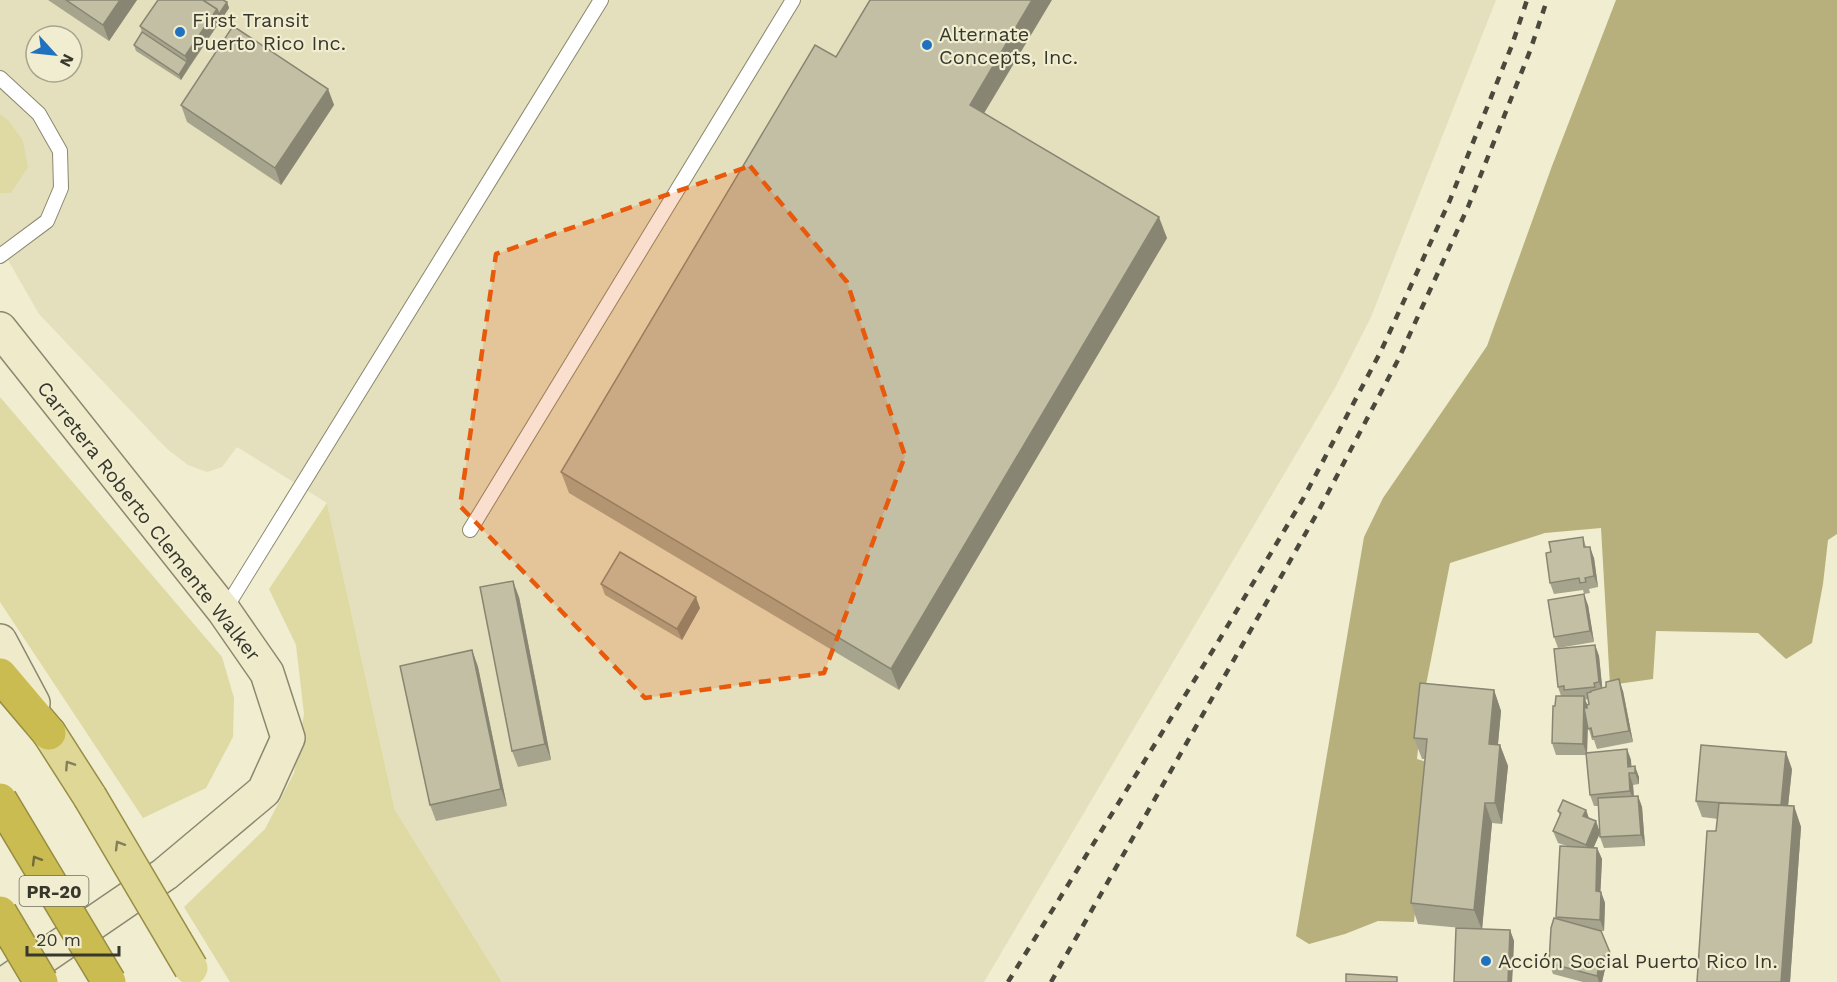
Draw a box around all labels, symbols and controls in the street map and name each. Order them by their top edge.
place label: First Transit Puerto Rico Inc. [192,8,346,55]
place label: Alternate Concepts, Inc. [939,22,1078,69]
north arrow [24,24,84,84]
marker: First Transit Puerto Rico Inc. [173,25,187,39]
marker: Alternate Concepts, Inc. [920,38,934,52]
text: N [56,51,78,70]
street label: Carretera Roberto Clemente Walker [32,376,266,666]
one-way arrow [65,761,77,771]
one-way arrow [114,841,126,851]
one-way arrow [31,856,43,866]
road number: PR-20 [20,876,88,906]
scale bar [27,919,118,957]
text: 20 m [36,929,81,950]
place label: Acción Social Puerto Rico In. [1498,949,1778,973]
marker: Acción Social Puerto Rico In. [1479,954,1493,968]

